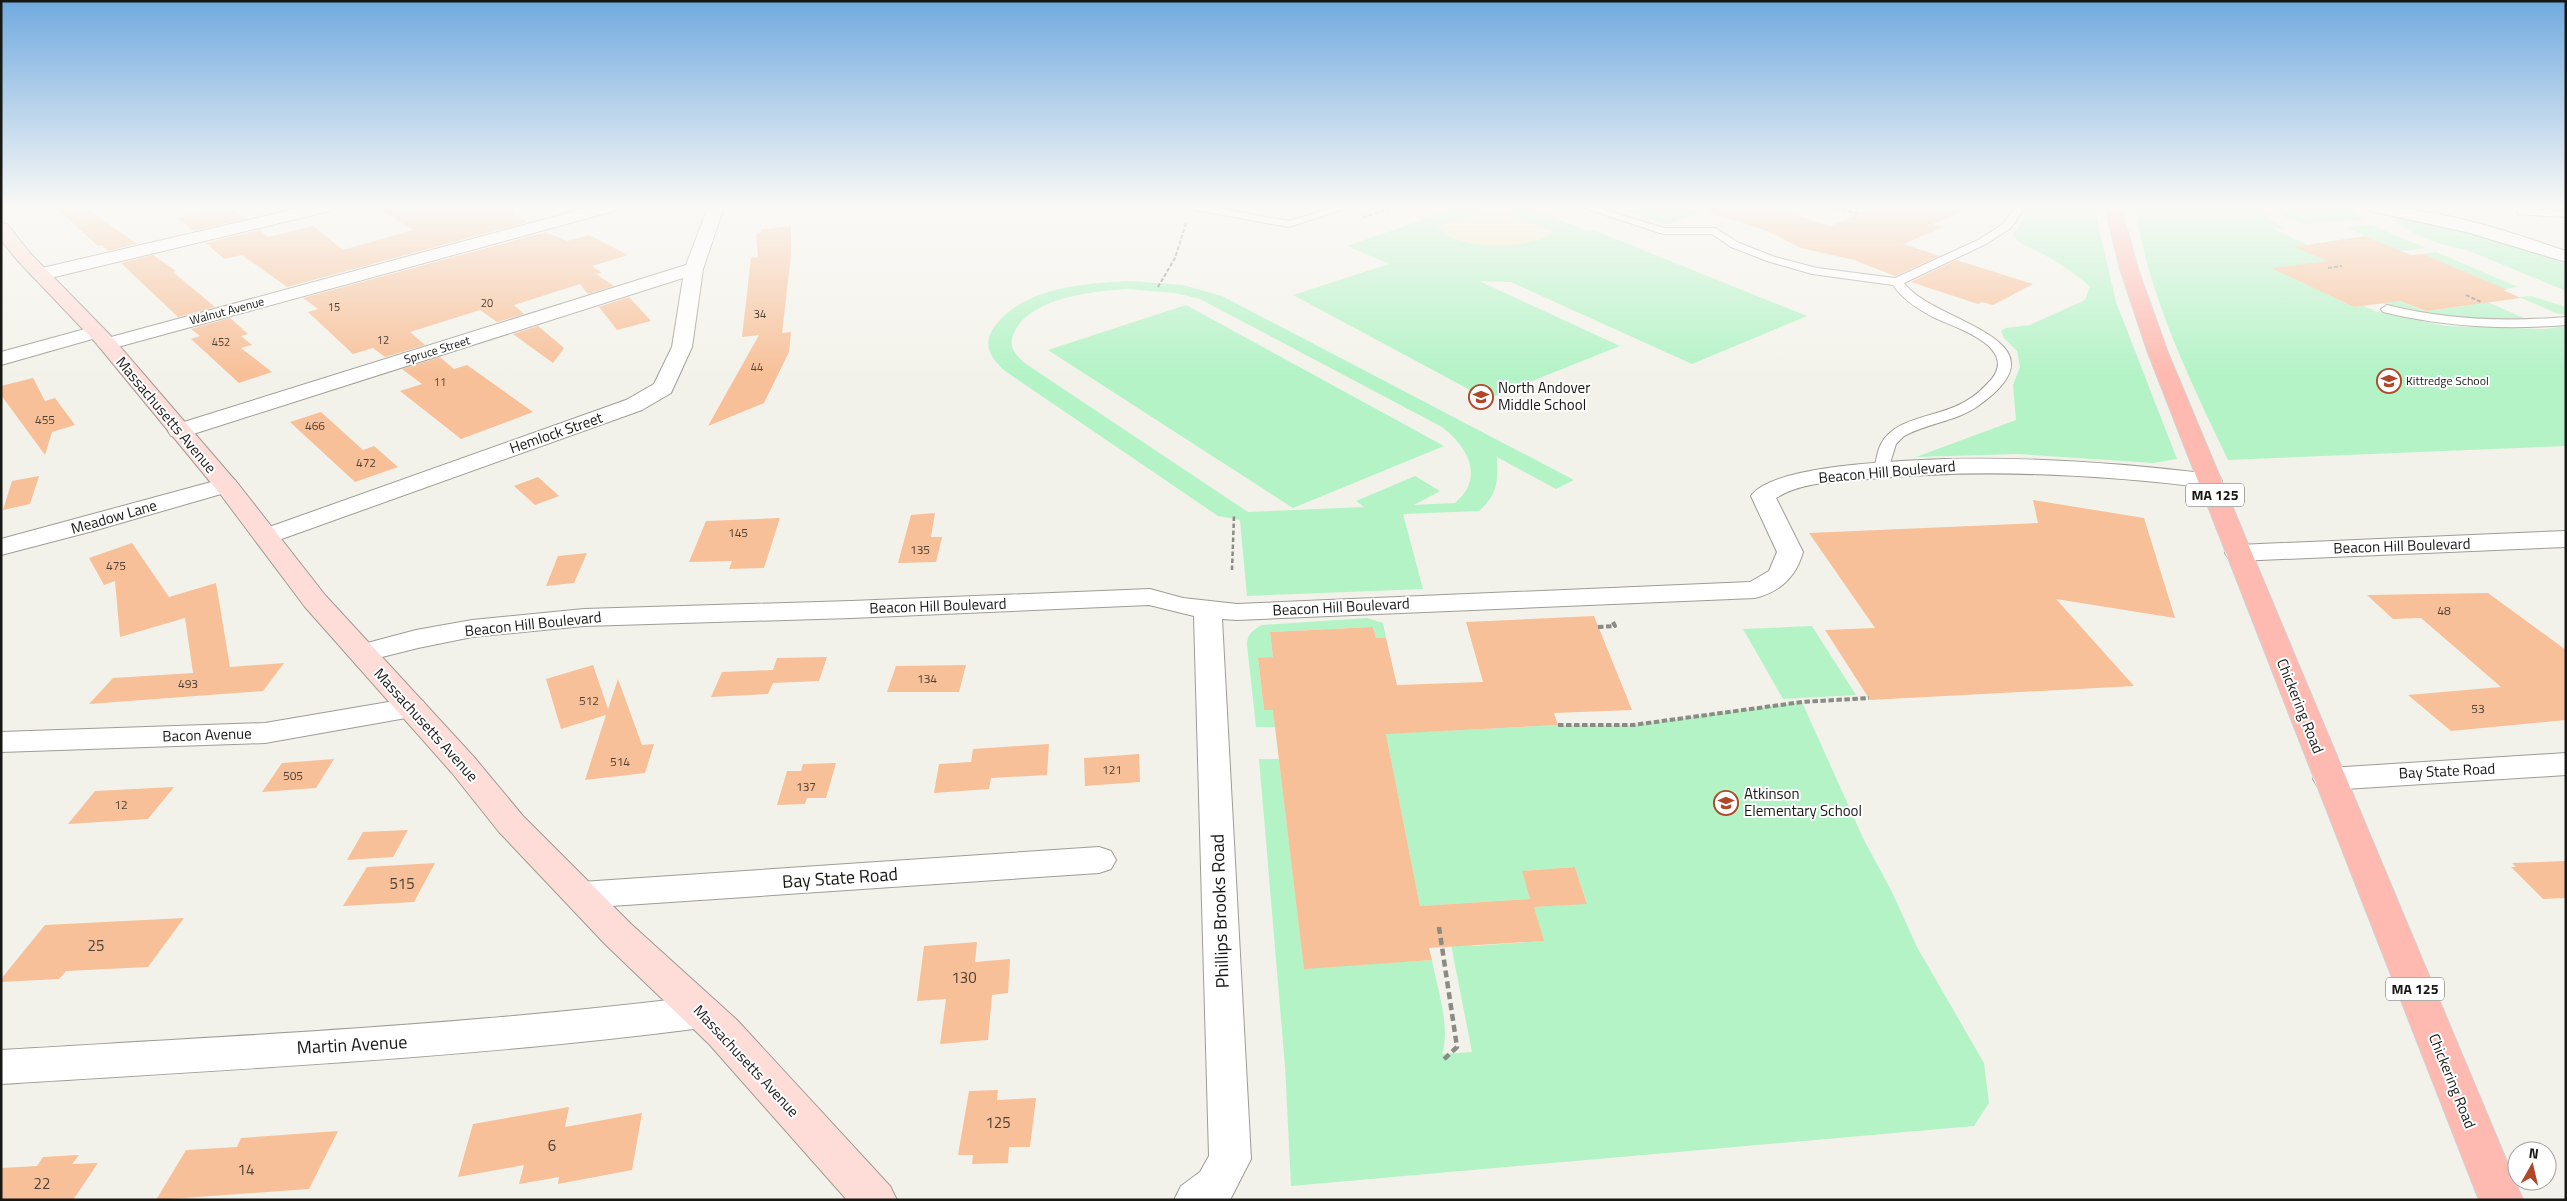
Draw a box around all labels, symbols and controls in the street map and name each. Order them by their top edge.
street label: Walnut Avenue [187,291,266,330]
house number: 20 [481,295,493,311]
house number: 15 [328,299,340,315]
house number: 34 [754,306,766,322]
street label: Spruce Street [401,330,473,369]
house number: 12 [377,332,389,348]
house number: 452 [212,334,230,350]
street label: Massachusetts Avenue [111,351,222,478]
house number: 44 [751,359,763,375]
school or university icon: Kittredge School [2376,368,2402,394]
place label: Kittredge School [2406,371,2489,390]
house number: 11 [434,374,446,390]
place label: North Andover Middle School [1498,376,1590,416]
school or university icon: North Andover Middle School [1468,384,1494,410]
street label: Hemlock Street [506,406,606,459]
house number: 455 [35,410,55,429]
house number: 466 [305,416,325,435]
house number: 472 [356,453,376,472]
street label: Beacon Hill Boulevard [1818,454,1956,489]
road number: MA 125 [2186,484,2244,506]
street label: Meadow Lane [68,493,160,540]
house number: 145 [728,523,748,542]
street label: Beacon Hill Boulevard [2333,532,2471,559]
house number: 135 [910,540,930,559]
house number: 475 [106,556,126,575]
street label: Beacon Hill Boulevard [1272,591,1410,622]
street label: Beacon Hill Boulevard [869,592,1007,619]
house number: 48 [2437,601,2451,620]
street label: Beacon Hill Boulevard [463,605,602,642]
street label: Chickering Road [2271,655,2330,757]
street label: Massachusetts Avenue [369,663,484,787]
house number: 134 [917,669,937,688]
house number: 493 [178,674,198,693]
house number: 512 [579,691,599,710]
house number: 53 [2471,699,2485,718]
street label: Bacon Avenue [162,721,252,748]
house number: 514 [610,752,630,771]
street label: Bay State Road [2398,756,2496,785]
house number: 121 [1102,760,1122,779]
house number: 505 [283,766,303,785]
house number: 137 [796,777,816,796]
place label: Atkinson Elementary School [1744,782,1862,822]
school or university icon: Atkinson Elementary School [1713,790,1739,816]
house number: 12 [114,795,128,814]
street label: Phillips Brooks Road [1203,833,1236,989]
street label: Bay State Road [781,860,899,895]
house number: 515 [389,872,415,895]
house number: 25 [88,934,104,957]
house number: 130 [951,966,977,989]
road number: MA 125 [2386,978,2444,1001]
street label: Massachusetts Avenue [688,999,805,1122]
street label: Martin Avenue [296,1028,408,1061]
street label: Chickering Road [2423,1030,2482,1132]
house number: 125 [985,1111,1011,1134]
house number: 6 [548,1134,556,1157]
north arrow [2507,1141,2557,1191]
text: N [2528,1142,2540,1164]
house number: 14 [238,1158,254,1181]
house number: 22 [34,1172,50,1195]

